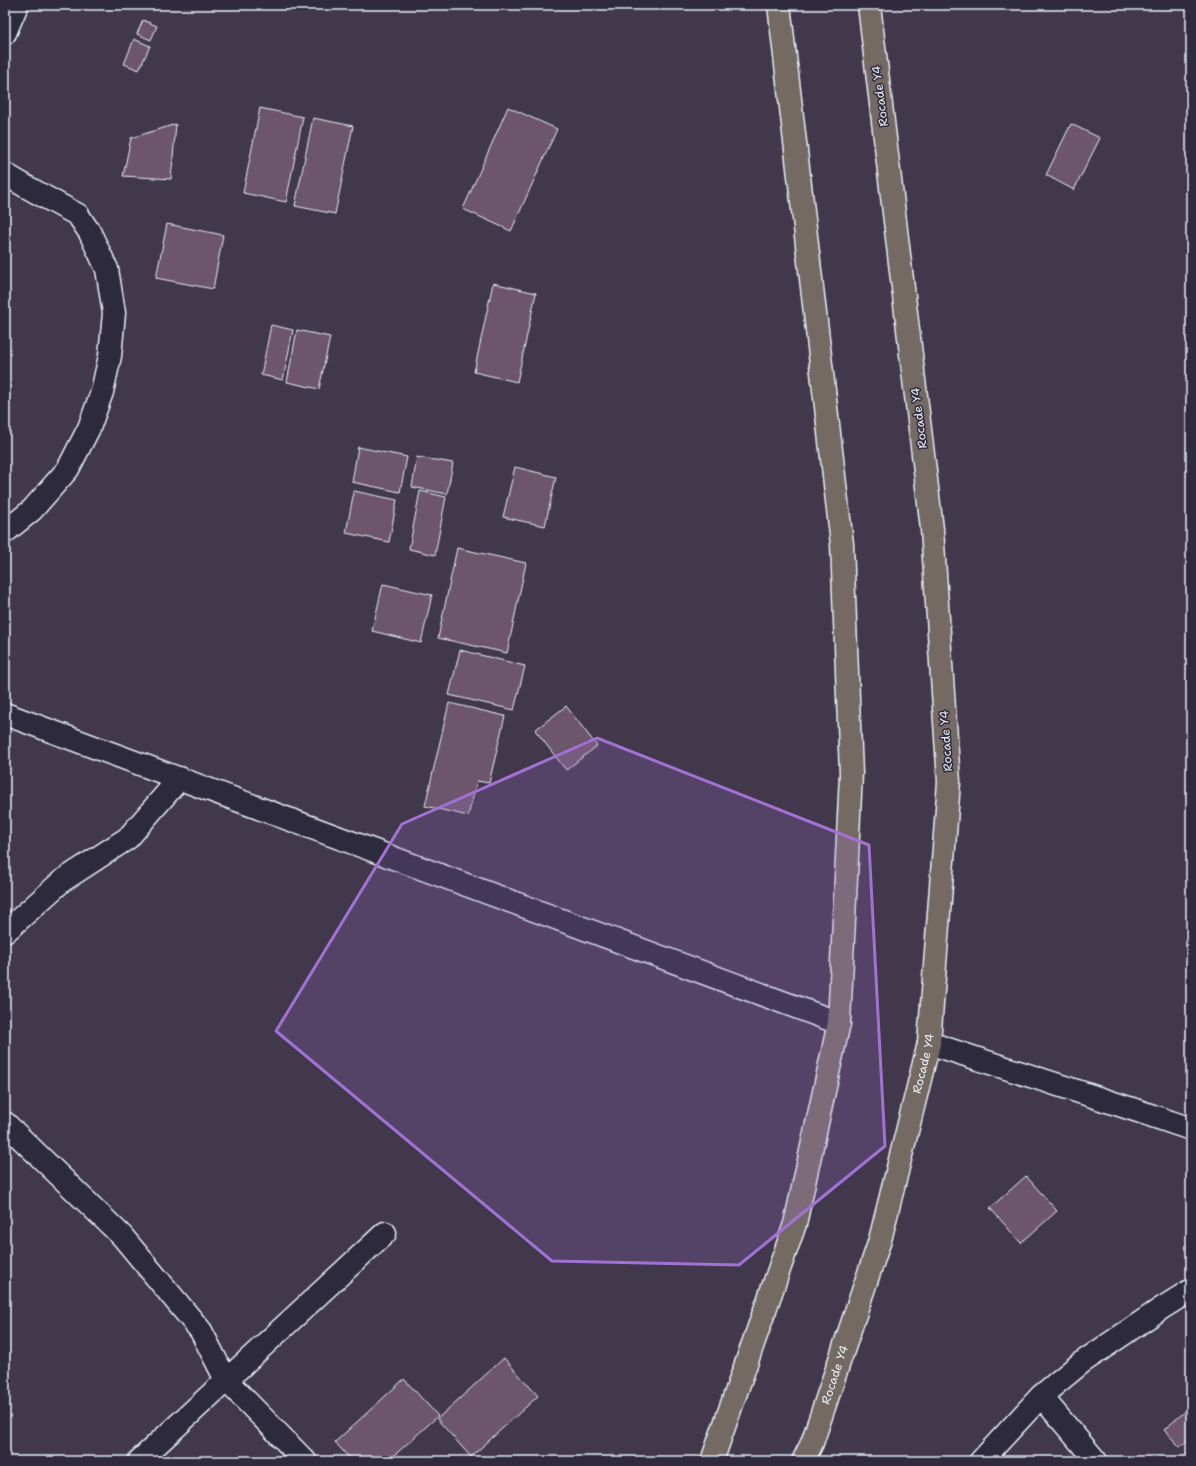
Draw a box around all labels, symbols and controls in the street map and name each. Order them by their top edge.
street label: Rocade Y4 [868,65,892,127]
street label: Rocade Y4 [907,387,931,449]
street label: Rocade Y4 [936,710,956,772]
street label: Rocade Y4 [909,1033,938,1095]
street label: Rocade Y4 [817,1343,852,1407]

